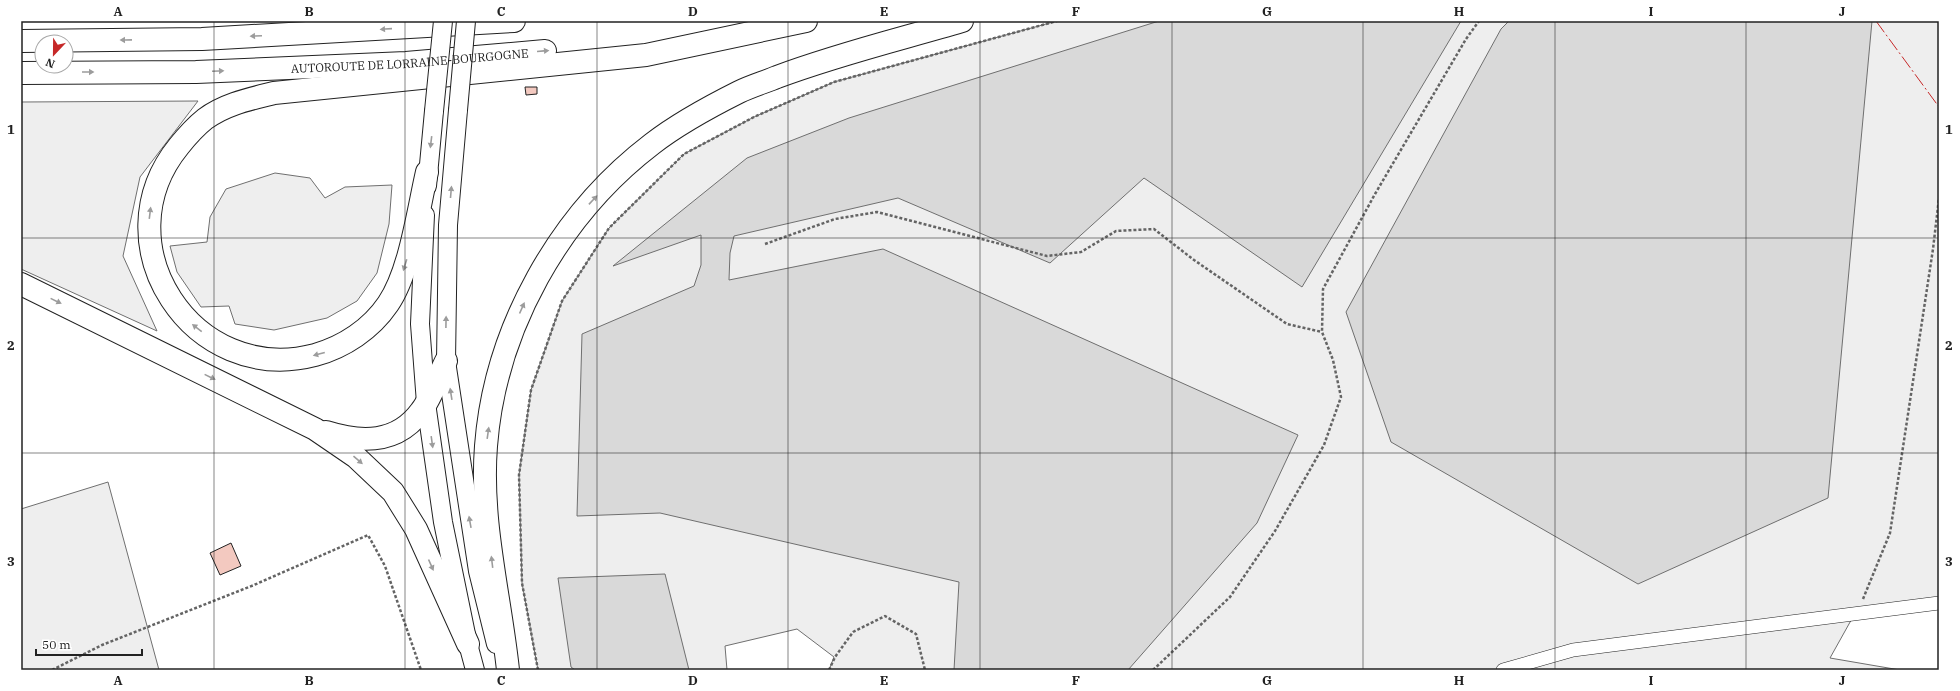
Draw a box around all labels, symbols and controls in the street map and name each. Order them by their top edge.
text: A [113,3,123,20]
text: B [304,3,314,20]
text: C [497,3,506,20]
text: D [688,3,698,20]
text: E [880,3,888,20]
text: F [1072,3,1080,20]
text: G [1262,3,1272,20]
text: H [1454,3,1465,20]
text: I [1649,3,1654,20]
text: J [1839,3,1846,20]
one-way arrow [380,25,392,32]
one-way arrow [250,33,262,40]
north arrow [34,34,74,74]
one-way arrow [119,37,132,43]
street label: AUTOROUTE DE LORRAINE-BOURGOGNE [290,45,529,75]
one-way arrow [537,48,549,55]
text: N [43,55,57,71]
one-way arrow [212,67,224,74]
one-way arrow [82,69,95,75]
text: 1 [7,121,15,138]
text: 1 [1945,121,1953,138]
one-way arrow [427,136,434,148]
one-way arrow [448,186,454,198]
one-way arrow [588,195,597,204]
one-way arrow [147,207,153,219]
one-way arrow [402,259,408,271]
one-way arrow [50,298,62,305]
one-way arrow [519,302,525,314]
one-way arrow [443,315,449,328]
one-way arrow [192,324,203,333]
text: 2 [7,337,15,354]
text: 2 [1945,337,1953,354]
one-way arrow [313,351,325,357]
one-way arrow [205,374,216,381]
one-way arrow [448,388,454,400]
one-way arrow [485,427,491,439]
one-way arrow [429,436,435,448]
one-way arrow [353,455,364,464]
one-way arrow [467,516,473,529]
text: 3 [7,553,15,570]
text: 3 [1945,553,1953,570]
one-way arrow [488,556,495,568]
one-way arrow [428,559,434,571]
scale bar [36,631,142,657]
text: 50 m [42,637,71,652]
text: A [113,672,123,689]
text: B [304,672,314,689]
text: C [497,672,506,689]
text: D [688,672,698,689]
text: E [880,672,888,689]
text: F [1072,672,1080,689]
text: G [1262,672,1272,689]
text: H [1454,672,1465,689]
text: I [1649,672,1654,689]
text: J [1839,672,1846,689]

